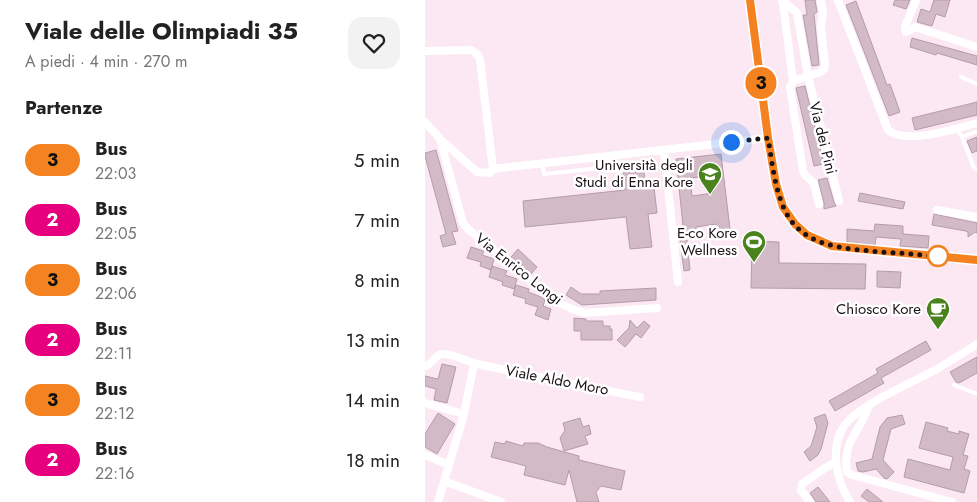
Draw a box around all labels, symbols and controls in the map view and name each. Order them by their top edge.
text: Viale delle Olimpiadi 35 [25,13,298,48]
button: heart [348,17,400,69]
text: A piedi · 4 min · 270 m [25,50,188,73]
line badge: 3 [745,67,777,99]
text: 3 [755,70,767,96]
text: Partenze [25,94,103,121]
street label: Via dei Pini [803,99,843,177]
your location [719,130,744,155]
text: Bus [95,135,127,162]
text: 3 [47,147,58,173]
text: 5 min [354,147,400,174]
place label: Università degli Studi di Enna Kore [575,154,693,193]
school or university icon: Università degli Studi di Enna Kore [697,161,723,195]
text: 22:03 [95,162,136,185]
text: Bus [95,195,127,222]
text: 2 [47,207,58,233]
text: 7 min [355,207,400,234]
text: 22:05 [95,222,137,245]
place label: E-co Kore Wellness [677,222,737,261]
street label: Via Enrico Longi [471,228,567,310]
sports icon: E-co Kore Wellness [741,229,767,263]
unlabelled marker [927,245,949,267]
text: Bus [95,255,127,282]
text: 3 [47,267,58,293]
text: 8 min [354,267,400,294]
text: 22:06 [95,282,137,305]
cafe icon: Chiosco Kore [925,296,951,330]
place label: Chiosco Kore [836,298,921,320]
text: Bus [95,315,127,342]
text: 2 [47,327,58,353]
text: 13 min [346,327,400,354]
text: 22:11 [95,342,132,365]
street label: Viale Aldo Moro [503,359,611,401]
text: Bus [95,375,127,402]
text: 3 [47,387,58,413]
text: 14 min [345,387,400,414]
text: 22:12 [95,402,134,425]
text: Bus [95,435,127,462]
text: 2 [47,447,58,473]
text: 18 min [346,447,400,474]
text: 22:16 [95,462,134,485]

